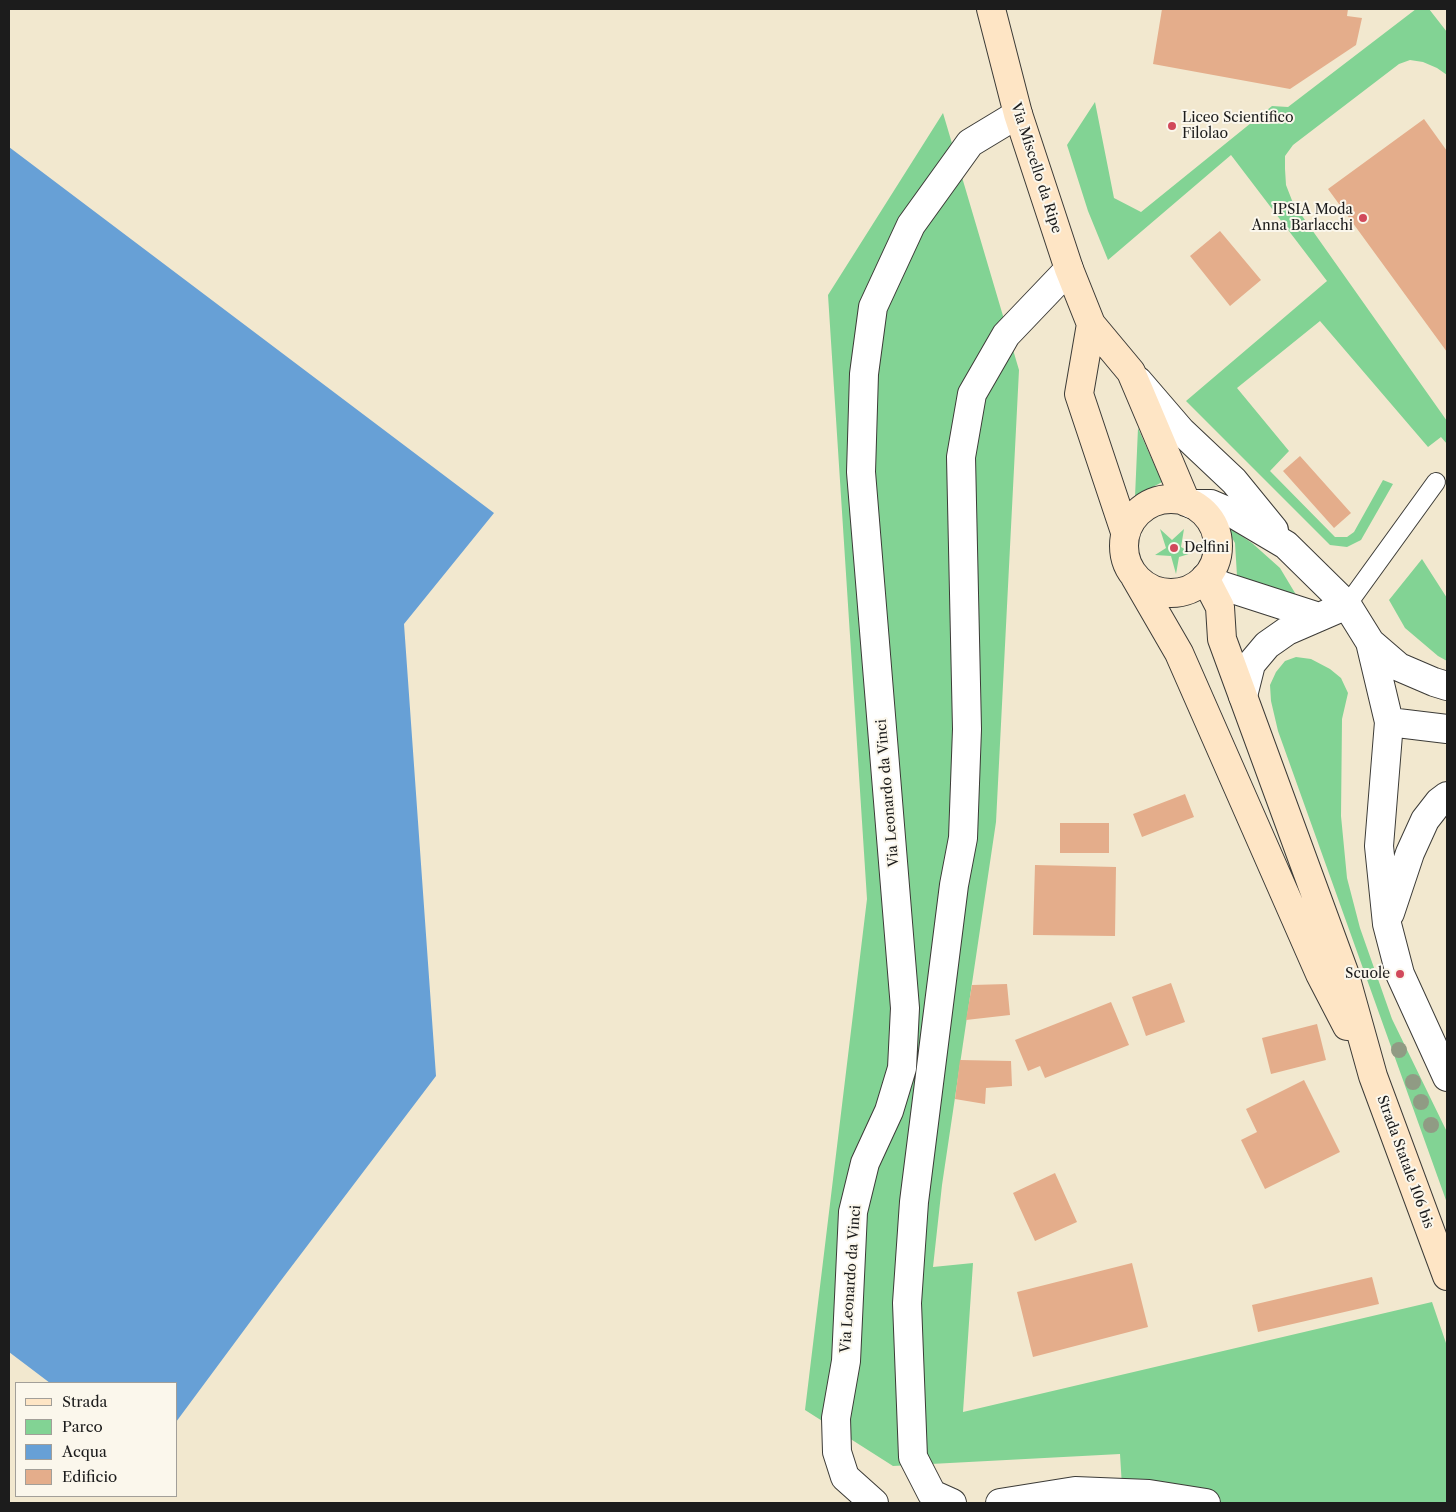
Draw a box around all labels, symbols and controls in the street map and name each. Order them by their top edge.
street label: Via Miscello da Ripe [1007,101,1065,235]
place label: Liceo Scientifico Filolao [1182,110,1294,142]
marker: Liceo Scientifico Filolao [1166,120,1178,132]
place label: IPSIA Moda Anna Barlacchi [1252,202,1353,234]
marker: IPSIA Moda Anna Barlacchi [1357,212,1369,224]
place label: Delfini [1184,540,1229,556]
marker: Delfini [1168,542,1180,554]
street label: Via Leonardo da Vinci [873,718,903,868]
place label: Scuole [1345,966,1390,982]
marker: Scuole [1394,968,1406,980]
street label: Strada Statale 106 bis [1373,1093,1437,1231]
street label: Via Leonardo da Vinci [837,1205,865,1353]
legend [15,1382,178,1497]
text: Strada [62,1392,108,1411]
text: Parco [62,1417,103,1436]
text: Acqua [62,1442,107,1461]
text: Edificio [62,1467,117,1486]

